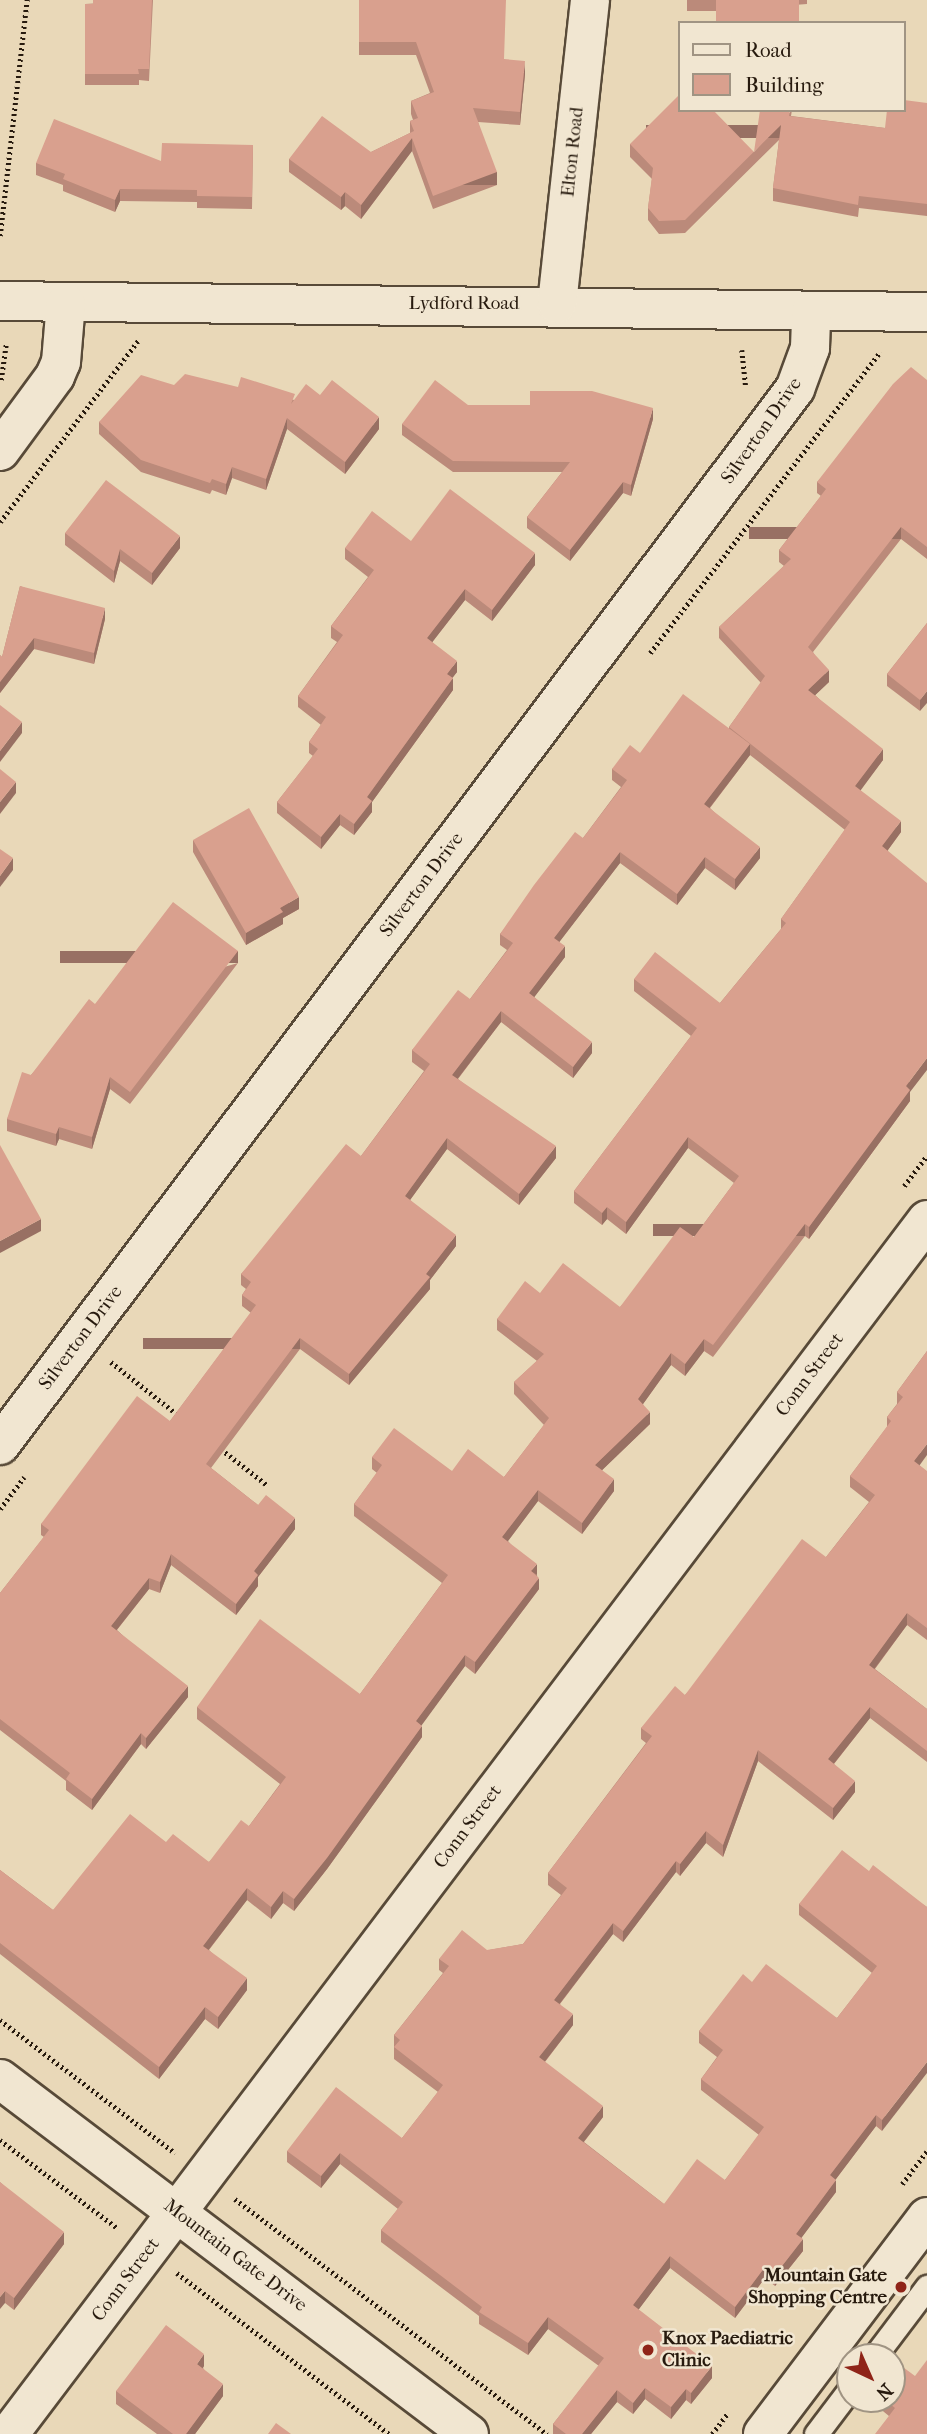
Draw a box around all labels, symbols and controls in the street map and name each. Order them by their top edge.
legend [678,21,906,112]
text: Road [745,38,792,62]
text: Building [745,73,823,97]
street label: Elton Road [557,106,589,198]
street label: Lydford Road [409,293,519,315]
street label: Silverton Drive [717,373,807,489]
street label: Silverton Drive [375,828,469,942]
street label: Silverton Drive [34,1281,128,1395]
street label: Conn Street [771,1329,849,1421]
street label: Conn Street [429,1781,507,1873]
street label: Mountain Gate Drive [159,2195,311,2317]
street label: Conn Street [87,2234,165,2326]
place label: Mountain Gate Shopping Centre [748,2265,887,2309]
marker: Mountain Gate Shopping Centre [893,2279,909,2295]
place label: Knox Paediatric Clinic [662,2328,793,2372]
marker: Knox Paediatric Clinic [640,2342,656,2358]
north arrow [836,2343,906,2413]
text: N [871,2379,897,2405]

